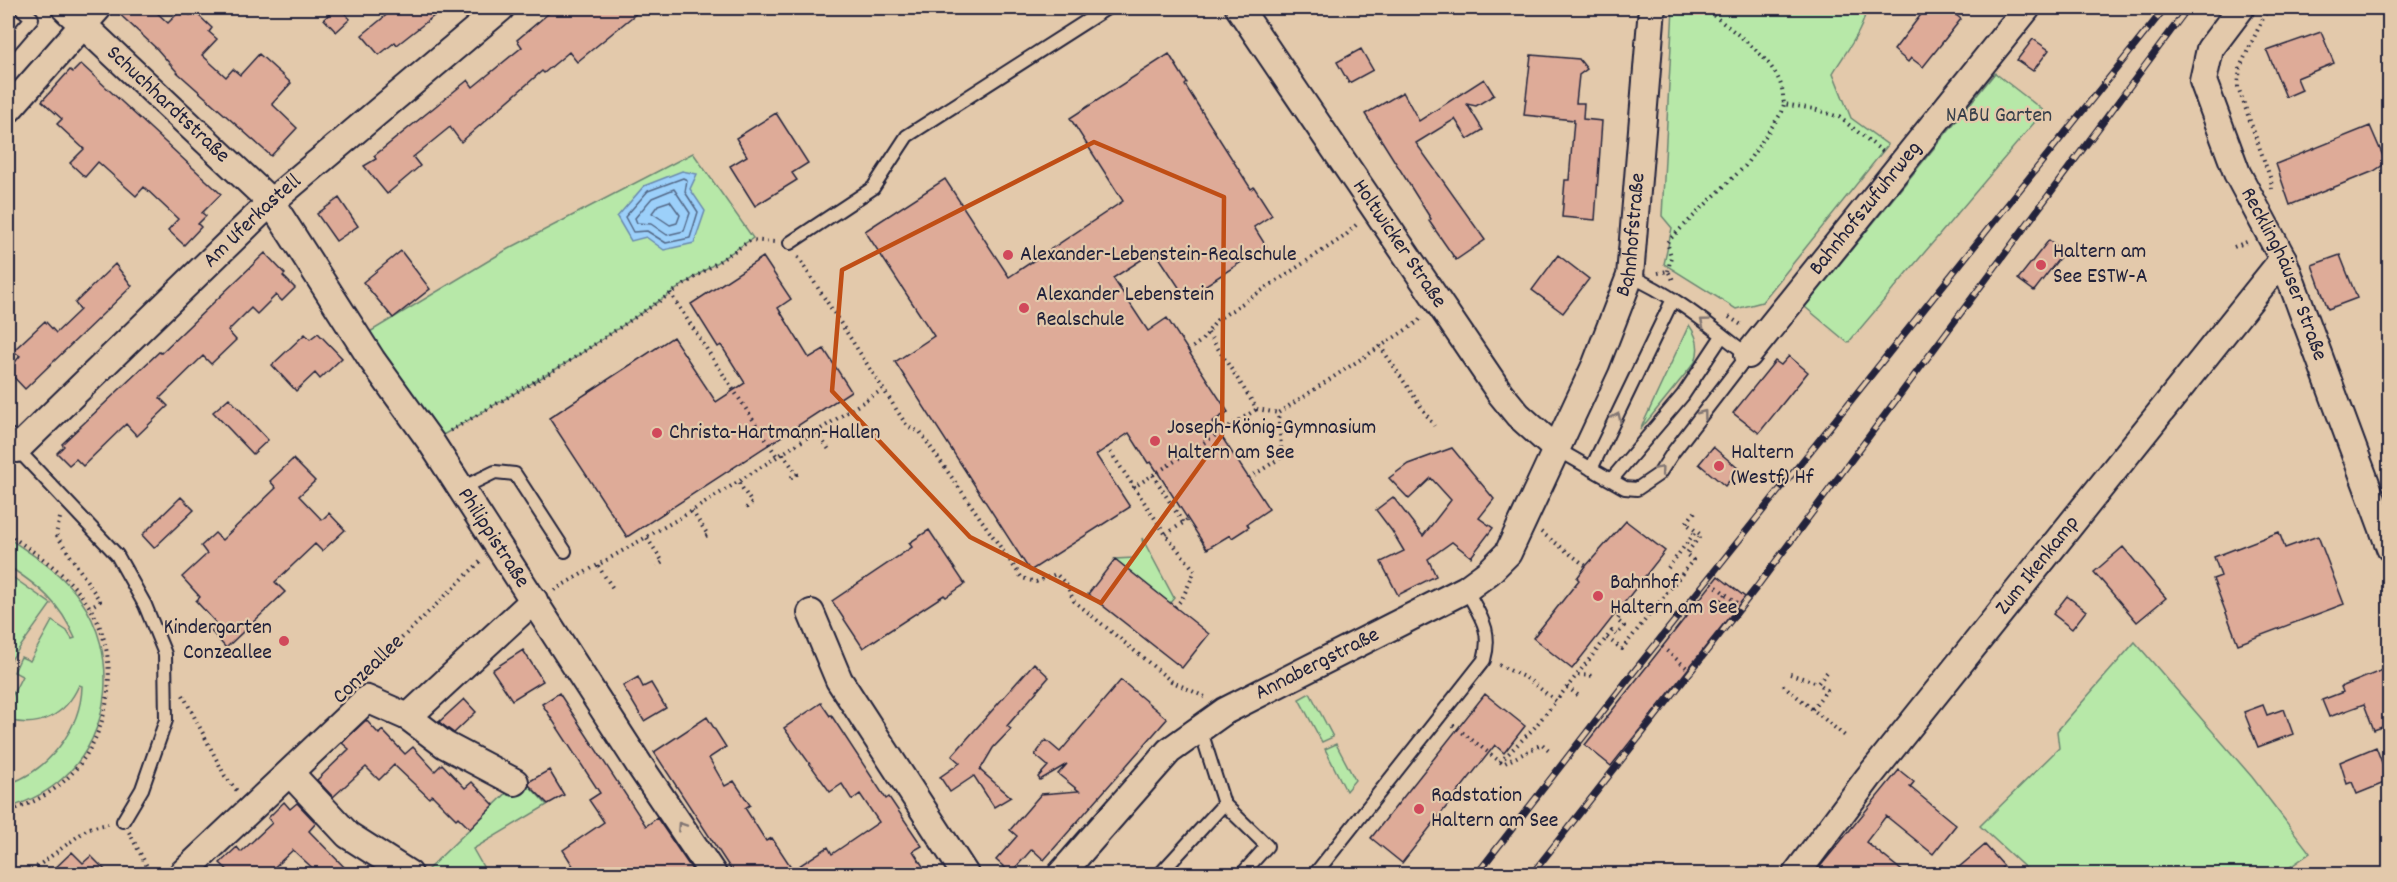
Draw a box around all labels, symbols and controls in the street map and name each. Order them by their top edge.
street label: Schuchhardtstraße [99,38,237,171]
park label: NABU Garten [1946,101,2052,132]
street label: Bahnhofszufuhrweg [1802,135,1929,282]
street label: Am Uferkastell [196,167,308,275]
street label: Bahnhofstraße [1608,172,1654,301]
street label: Holtwicker Straße [1344,173,1454,315]
street label: Recklinghäuser Straße [2232,182,2335,365]
place label: Haltern am See ESTW-A [2053,237,2148,293]
place label: Alexander-Lebenstein-Realschule [1020,240,1297,271]
marker: Alexander-Lebenstein-Realschule [1001,248,1015,262]
marker: Haltern am See ESTW-A [2034,258,2048,272]
place label: Alexander Lebenstein Realschule [1036,280,1214,336]
marker: Alexander Lebenstein Realschule [1017,301,1031,315]
one-way arrow [1700,318,1711,329]
one-way arrow [1695,409,1706,420]
one-way arrow [1610,412,1622,423]
place label: Joseph-König-Gymnasium Haltern am See [1167,413,1376,469]
place label: Christa-Hartmann-Hallen [669,418,880,449]
marker: Christa-Hartmann-Hallen [650,426,664,440]
marker: Joseph-König-Gymnasium Haltern am See [1148,434,1162,448]
place label: Haltern (Westf) Hf [1731,438,1815,494]
marker: Haltern (Westf) Hf [1712,459,1726,473]
one-way arrow [1653,466,1664,477]
street label: Philippistraße [449,482,537,594]
street label: Zum Ikenkamp [1988,509,2087,622]
place label: Bahnhof Haltern am See [1610,568,1738,624]
marker: Bahnhof Haltern am See [1591,589,1605,603]
place label: Kindergarten Conzeallee [163,613,272,669]
street label: Annabergstraße [1250,620,1385,709]
street label: Conzeallee [326,628,412,712]
marker: Kindergarten Conzeallee [277,634,291,648]
place label: Radstation Haltern am See [1431,781,1559,837]
marker: Radstation Haltern am See [1412,802,1426,816]
one-way arrow [676,822,688,832]

